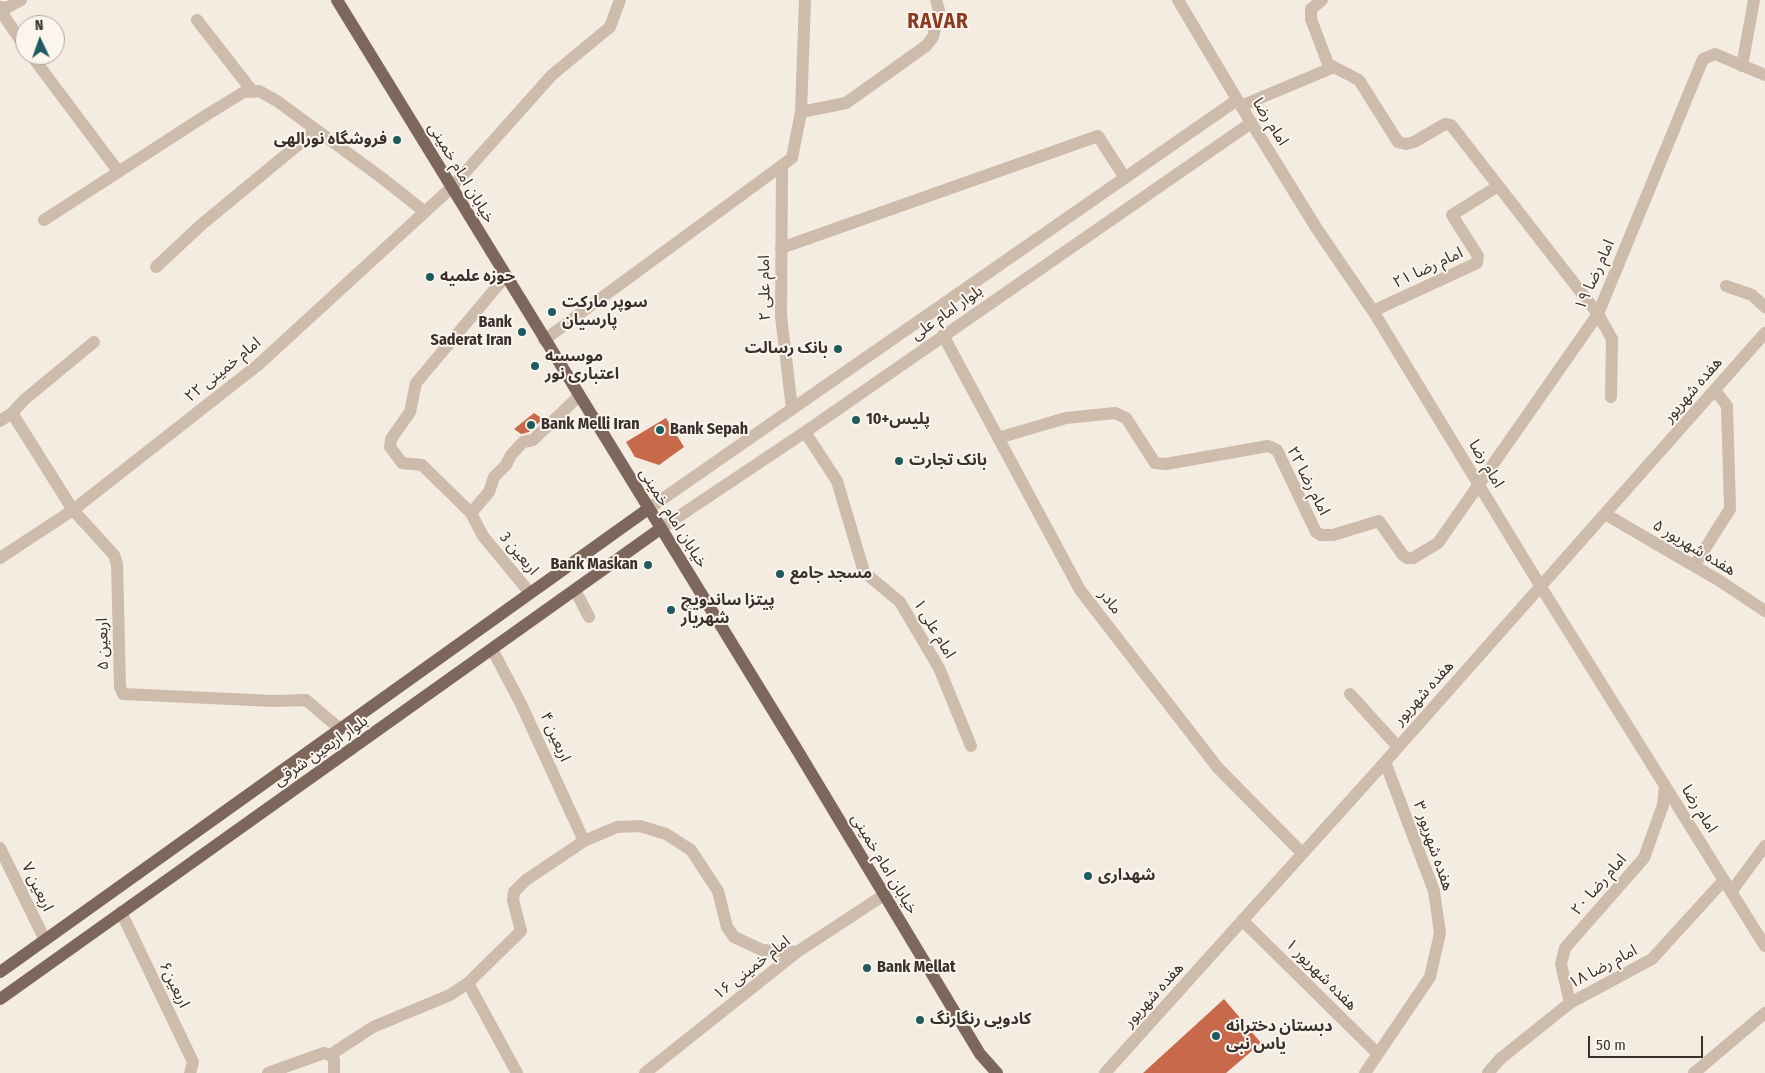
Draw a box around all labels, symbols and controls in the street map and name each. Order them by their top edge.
district label: RAVAR [907,9,969,35]
north arrow [15,15,65,65]
text: N [35,17,44,34]
street label: امام رضا [1248,94,1292,150]
street label: خیابان امام خمینی [423,119,499,227]
place label: فروشگاه نورالهی [274,130,387,150]
marker: فروشگاه نورالهی [391,134,403,146]
street label: امام رضا ۱۹ [1571,237,1619,313]
street label: امام رضا ۲۱ [1390,243,1466,293]
street label: امام علی ۲ [755,255,775,321]
place label: حوزه علمیه [440,267,515,287]
marker: حوزه علمیه [424,271,436,283]
street label: بلوار امام علی [907,281,987,345]
place label: سوپر مارکت پارسیان [562,293,648,331]
marker: سوپر مارکت پارسیان [546,306,558,318]
place label: Bank Saderat Iran [431,313,512,351]
marker: Bank Saderat Iran [516,326,528,338]
street label: امام خمینی ۲۲ [181,333,265,407]
place label: بانک رسالت [745,339,828,359]
marker: بانک رسالت [832,343,844,355]
place label: موسسه اعتباری نور [545,347,619,385]
street label: هفده شهریور [1659,353,1727,427]
marker: موسسه اعتباری نور [529,360,541,372]
place label: پلیس+10 [866,410,930,430]
marker: پلیس+10 [850,414,862,426]
place label: Bank Melli Iran [541,415,640,435]
marker: Bank Melli Iran [525,419,537,431]
place label: Bank Sepah [670,420,748,440]
marker: Bank Sepah [654,424,666,436]
street label: امام رضا [1464,436,1508,492]
street label: امام رضا ۲۲ [1282,443,1334,519]
place label: بانک تجارت [909,451,987,471]
marker: بانک تجارت [893,455,905,467]
street label: خیابان امام خمینی [635,465,711,571]
street label: هفده شهریور ۵ [1649,516,1739,580]
street label: اربعین 3 [495,529,543,579]
place label: Bank Maskan [551,555,638,575]
marker: Bank Maskan [642,559,654,571]
place label: مسجد جامع [790,564,872,584]
marker: مسجد جامع [774,568,786,580]
street label: مادر [1094,586,1126,618]
place label: پیتزا ساندویچ شهریار [681,591,775,629]
street label: امام علی ۱ [909,596,959,662]
marker: پیتزا ساندویچ شهریار [665,604,677,616]
street label: اربعین ۵ [93,618,113,670]
street label: هفده شهریور [1390,657,1458,729]
street label: اربعین ۴ [536,709,574,765]
street label: بلوار اربعین شرقی [270,711,372,791]
street label: امام رضا [1677,781,1721,837]
street label: هفده شهریور ۳ [1409,799,1457,893]
street label: خیابان امام خمینی [846,810,922,918]
street label: امام رضا ۲۰ [1567,850,1631,920]
street label: اربعین ۷ [17,859,57,915]
place label: شهداری [1098,866,1156,886]
marker: شهداری [1082,870,1094,882]
street label: امام خمینی ۱۶ [710,932,794,1004]
street label: هفده شهریور ۱ [1281,935,1361,1015]
street label: امام رضا ۱۸ [1565,941,1641,993]
place label: Bank Mellat [877,958,956,978]
street label: اربعین۶ [155,959,193,1011]
street label: هفده شهریور [1120,959,1188,1031]
marker: Bank Mellat [861,962,873,974]
place label: کادویی رنگارنگ [930,1010,1031,1030]
marker: کادویی رنگارنگ [914,1014,926,1026]
place label: دبستان دخترانه یاس نبی [1226,1017,1332,1055]
scale bar [1590,1026,1705,1058]
marker: دبستان دخترانه یاس نبی [1210,1030,1222,1042]
text: 50 m [1596,1036,1626,1054]

